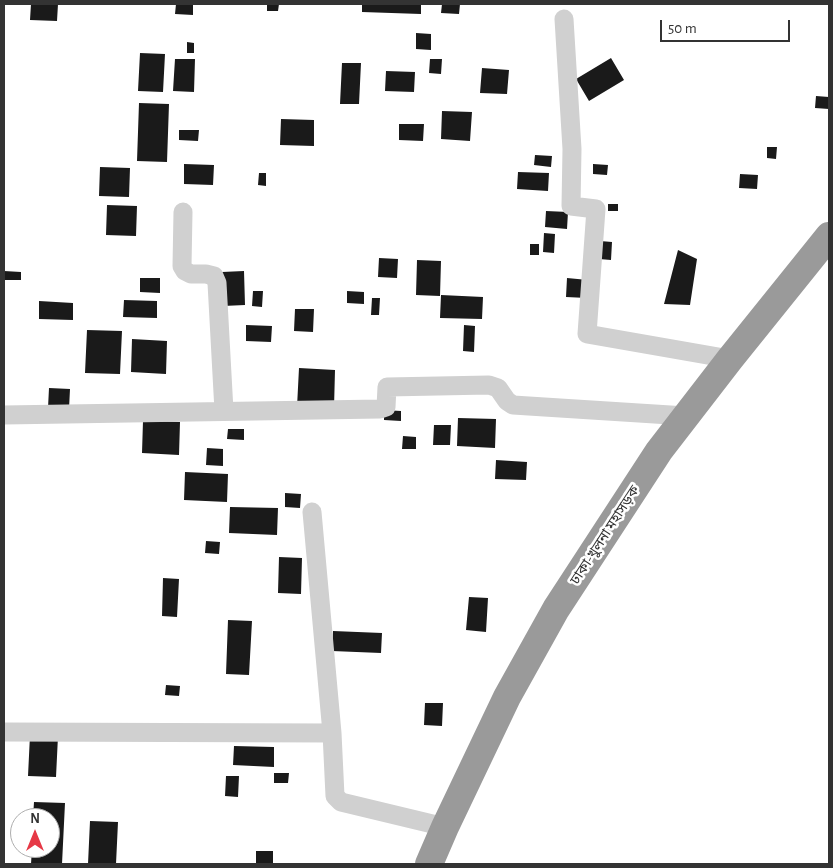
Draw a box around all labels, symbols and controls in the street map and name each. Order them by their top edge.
scale bar [663,10,793,42]
text: 50 m [668,21,697,36]
street label: ঢাকা-খুলনা মহাসড়ক [567,482,643,588]
north arrow [10,808,60,858]
text: N [30,812,40,826]

